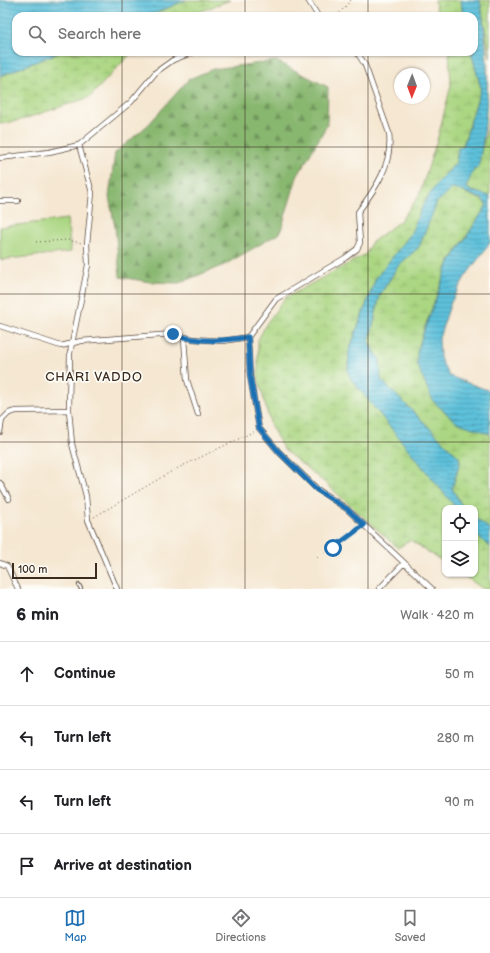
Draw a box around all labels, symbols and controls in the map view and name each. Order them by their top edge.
search box [12,12,478,56]
icon: search [26,23,48,45]
text: Search here [58,25,141,44]
north arrow [394,68,430,104]
route end [164,325,182,343]
district label: CHARI VADDO [45,369,143,385]
map controls [442,505,478,577]
button: locate [442,505,478,541]
route start [324,539,342,557]
button: layers [442,541,478,577]
scale bar [12,561,97,580]
text: 100 m [18,563,47,576]
text: 6 min [16,605,59,625]
text: Walk · 420 m [400,607,474,623]
icon: ahead [16,663,38,685]
text: Continue [54,664,116,683]
text: 50 m [445,666,474,682]
icon: left [16,727,38,749]
text: Turn left [54,728,111,747]
text: 280 m [437,730,474,746]
icon: left [16,791,38,813]
text: Turn left [54,792,111,811]
text: 90 m [445,794,474,810]
icon: arrive [16,855,38,877]
text: Arrive at destination [54,856,192,875]
tab: Map [64,907,87,944]
tab: Directions [215,907,266,944]
tab: Saved [395,907,426,944]

